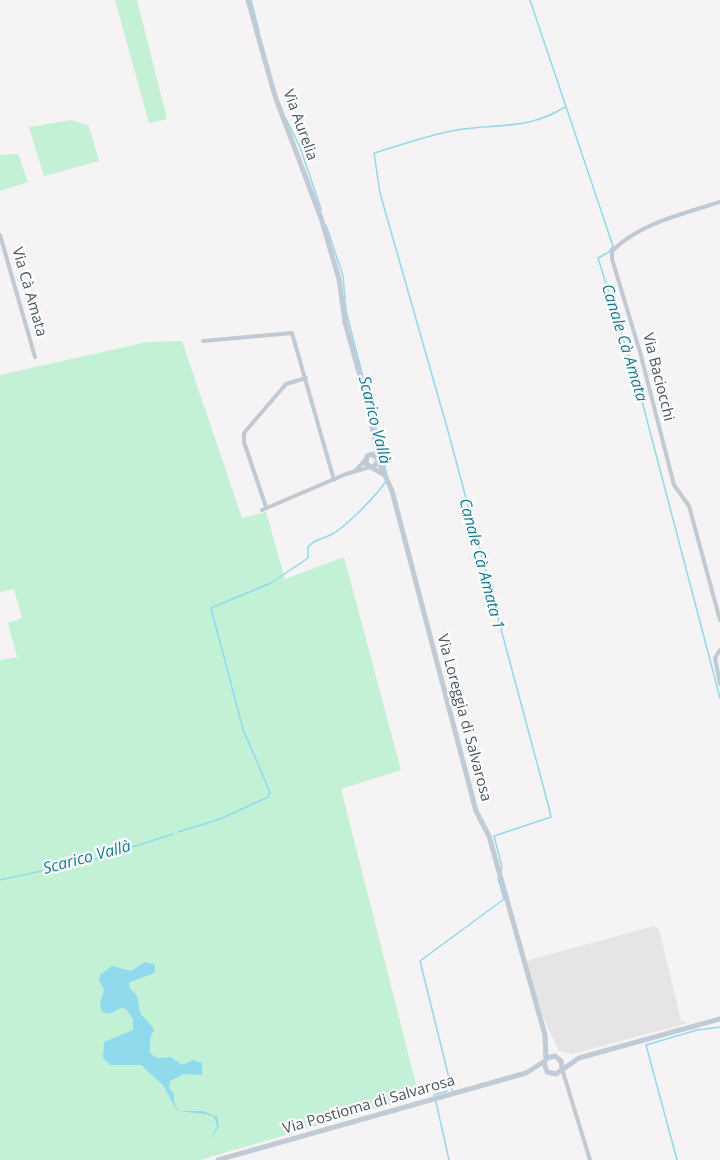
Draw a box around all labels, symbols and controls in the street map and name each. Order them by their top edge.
street label: Via Aurelia [279,87,321,163]
street label: Via Cà Amata [8,245,50,339]
water label: Canale Cà Amata [597,282,651,404]
street label: Via Baciocchi [638,331,678,423]
water label: Scarico Vallà [354,374,394,466]
water label: Canale Cà Amata 1 [454,496,508,632]
street label: Via Loreggia di Salvarosa [433,632,495,804]
water label: Scarico Vallà [41,837,133,879]
street label: Via Postioma di Salvarosa [281,1072,457,1138]

